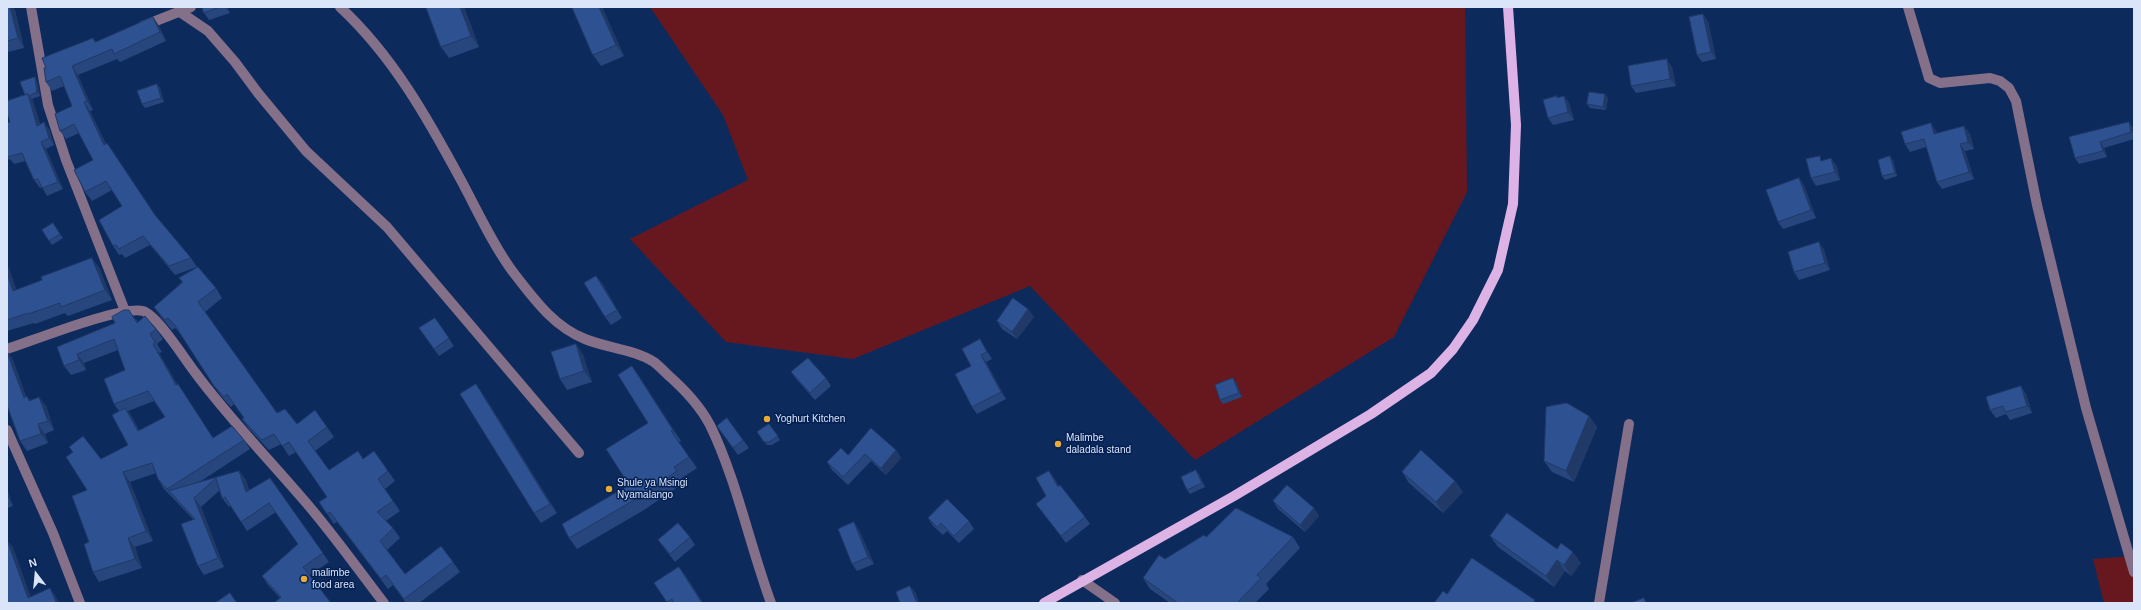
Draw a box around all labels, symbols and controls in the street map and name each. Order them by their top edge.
place label: Yoghurt Kitchen [775,413,845,425]
marker: Yoghurt Kitchen [762,414,772,424]
place label: Malimbe daladala stand [1066,432,1131,456]
marker: Malimbe daladala stand [1053,439,1063,449]
place label: Shule ya Msingi Nyamalango [617,477,688,500]
marker: Shule ya Msingi Nyamalango [604,484,614,494]
north arrow [16,554,56,594]
text: N [27,556,38,569]
place label: malimbe food area [312,567,354,590]
marker: malimbe food area [299,574,309,584]

